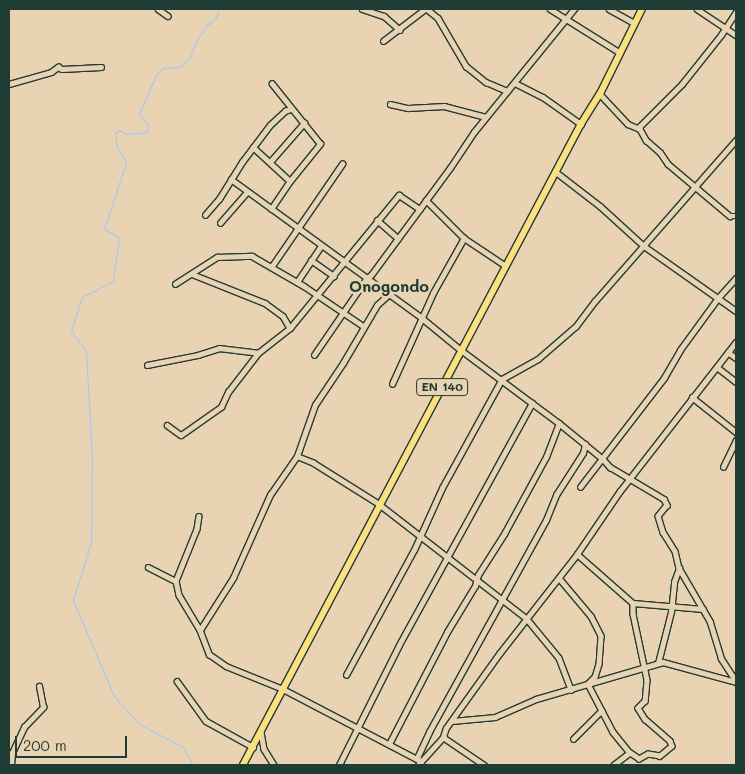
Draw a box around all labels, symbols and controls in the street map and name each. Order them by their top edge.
district label: Onogondo [349,276,429,296]
road number: EN 140 [416,378,468,397]
scale bar [18,726,130,758]
text: 200 m [23,735,67,755]

